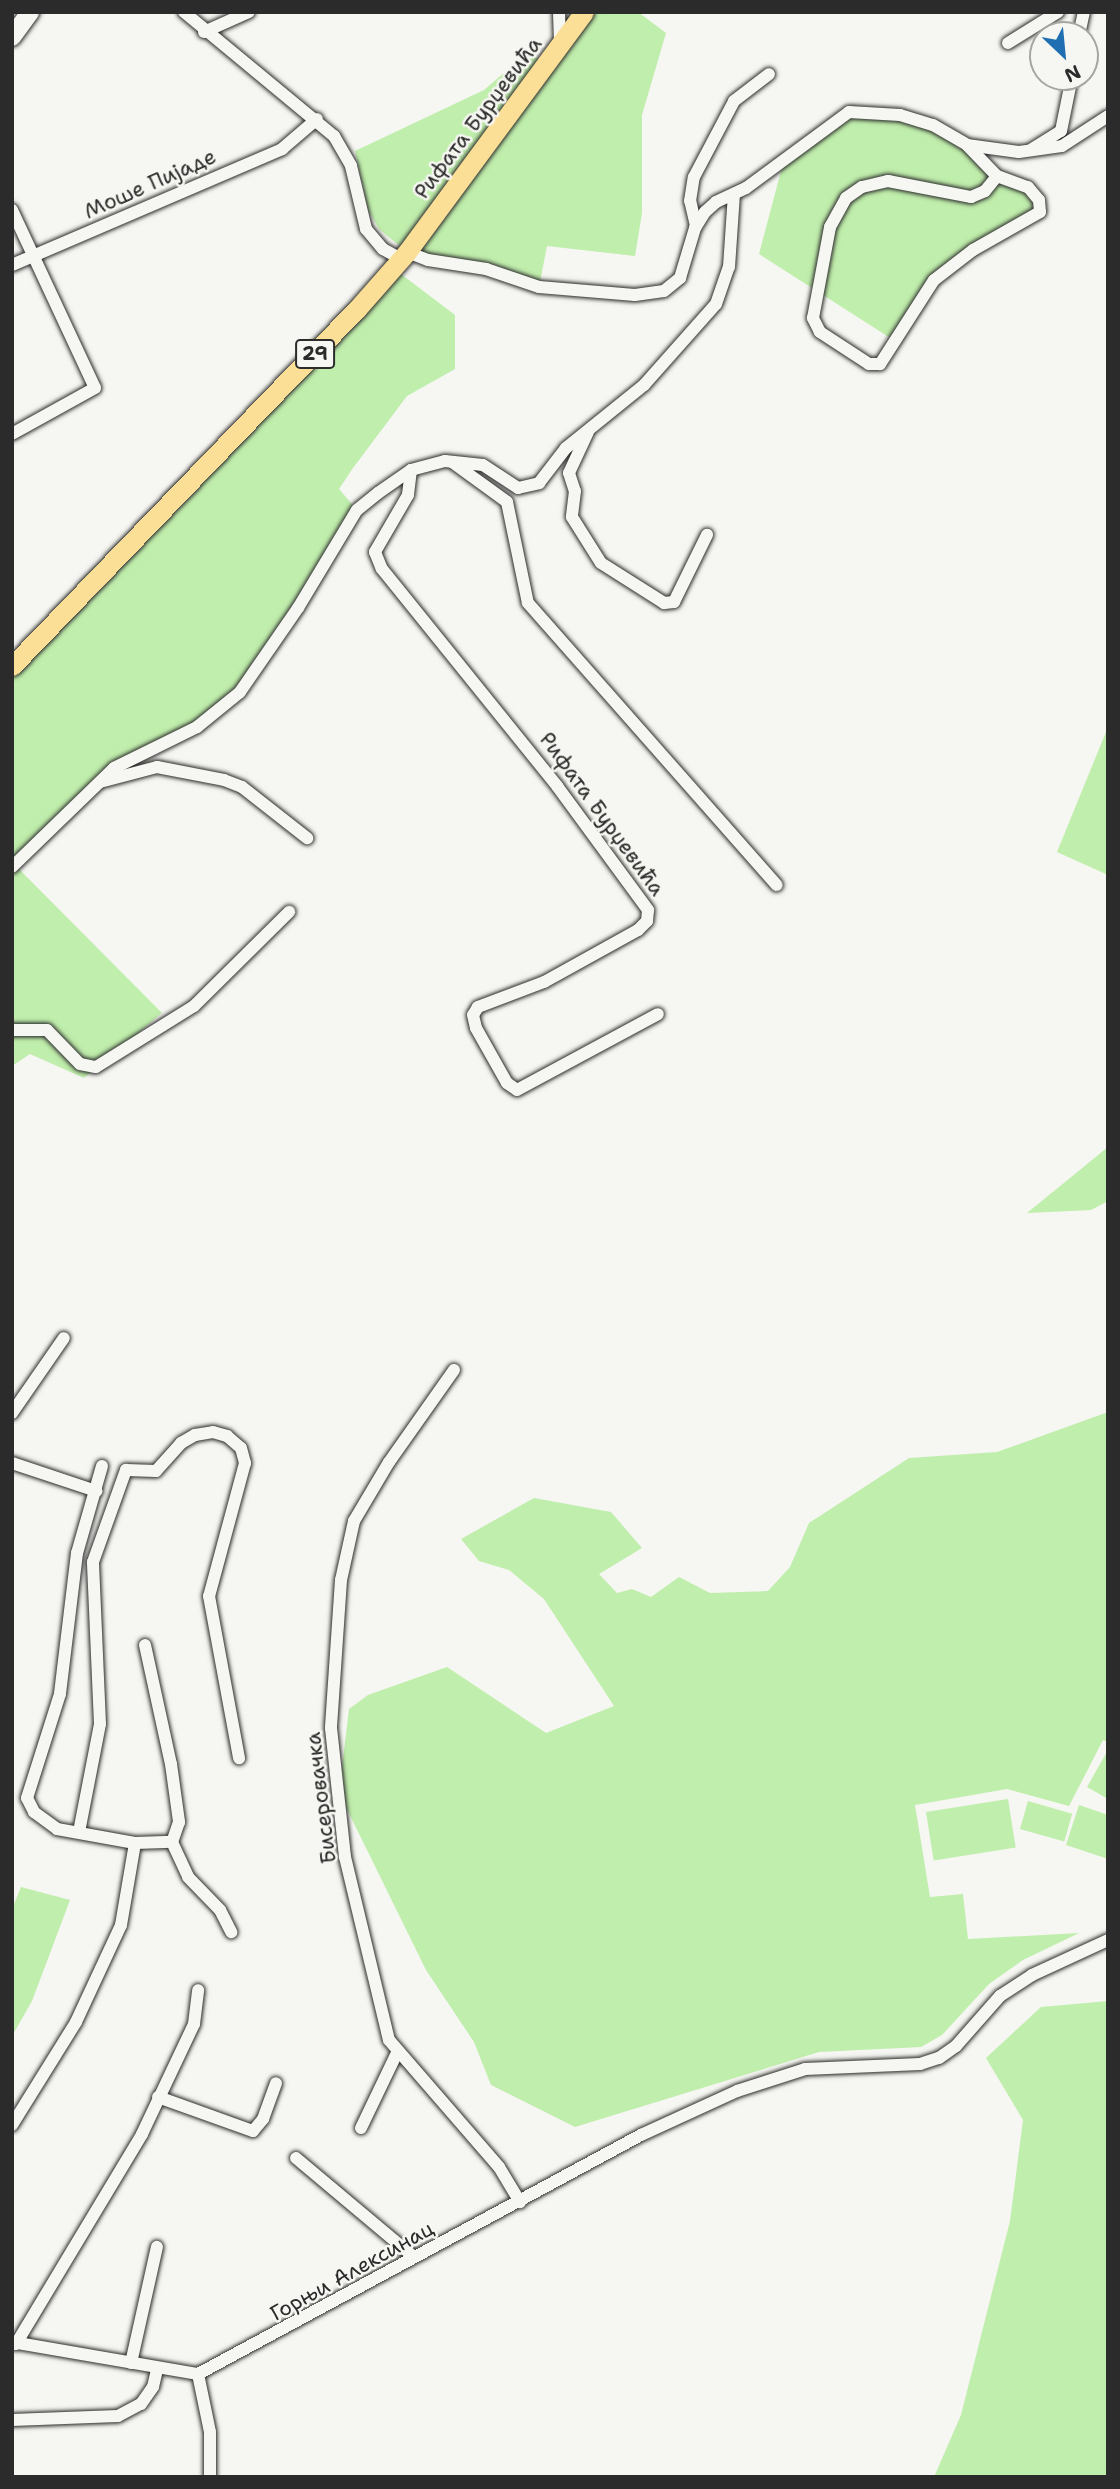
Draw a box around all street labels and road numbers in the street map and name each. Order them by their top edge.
street label: Рифата Бурџевића [409,32,547,204]
street label: Моше Пијаде [80,144,220,224]
road number: 29 [294,338,336,370]
street label: Рифата Бурџевића [534,727,670,901]
street label: Бисеровачка [300,1731,342,1865]
street label: Горњи Алексинац [266,2216,438,2326]

